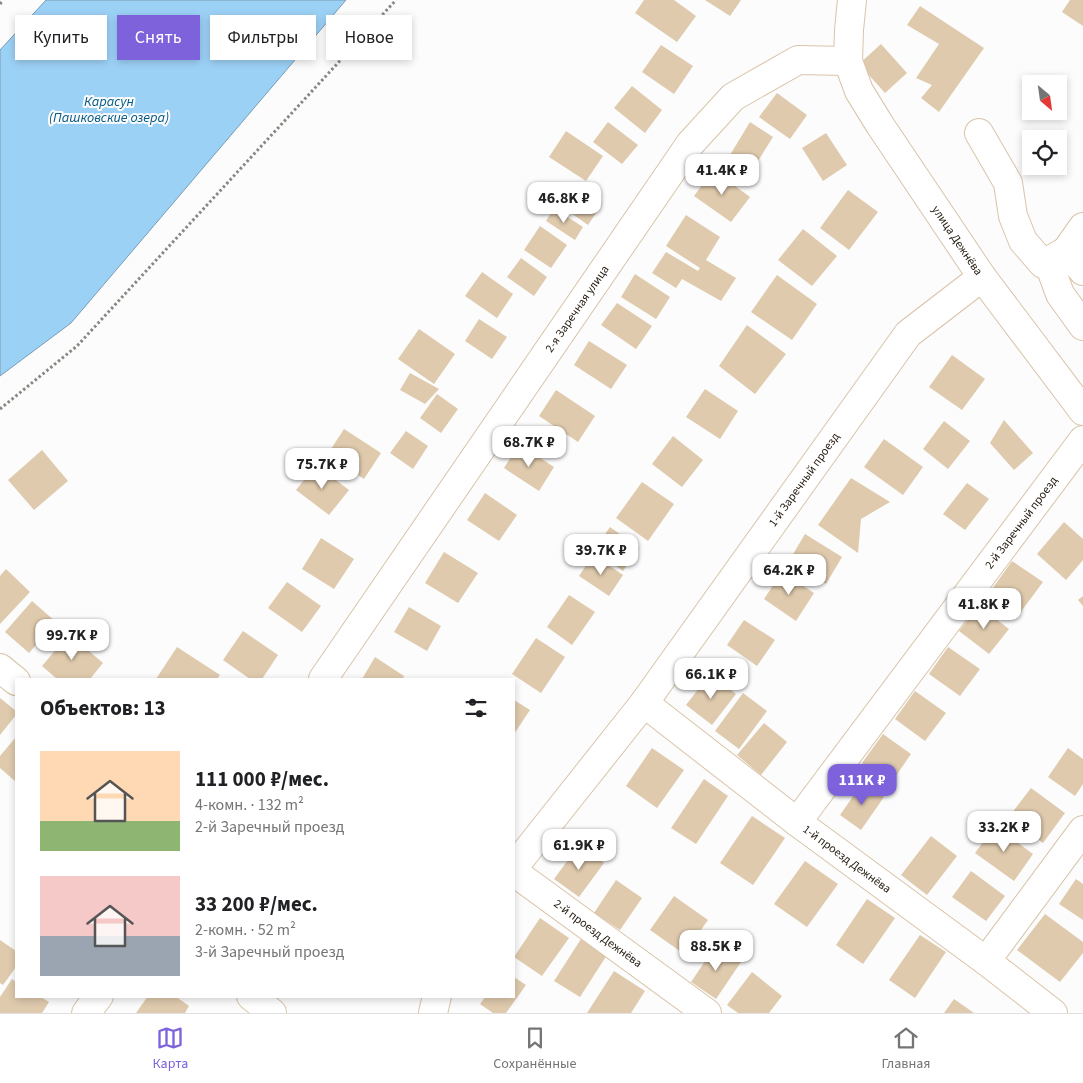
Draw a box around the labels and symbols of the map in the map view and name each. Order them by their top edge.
north arrow [1022,75,1068,120]
water label: Карасун (Пашковские озера) [49,92,169,128]
pin: 41.4K ₽ [676,154,768,196]
pin: 46.8K ₽ [518,182,610,224]
street label: улица Дежнёва [927,202,987,279]
street label: 2-я Заречная улица [541,262,613,356]
pin: 68.7K ₽ [483,426,575,468]
street label: 1-й Заречный проезд [765,429,844,530]
pin: 75.7K ₽ [276,448,368,490]
street label: 2-й Заречный проезд [981,472,1062,573]
pin: 39.7K ₽ [555,534,647,576]
pin: 64.2K ₽ [743,554,835,596]
pin: 41.8K ₽ [938,588,1030,630]
pin: 99.7K ₽ [26,618,118,661]
pin: 66.1K ₽ [665,658,757,700]
pin: 111K ₽ [821,764,903,806]
pin: 33.2K ₽ [958,810,1050,853]
street label: 1-й проезд Дежнёва [799,821,894,897]
pin: 61.9K ₽ [533,828,625,871]
street label: 2-й проезд Дежнёва [550,896,645,972]
pin: 88.5K ₽ [670,930,762,972]

